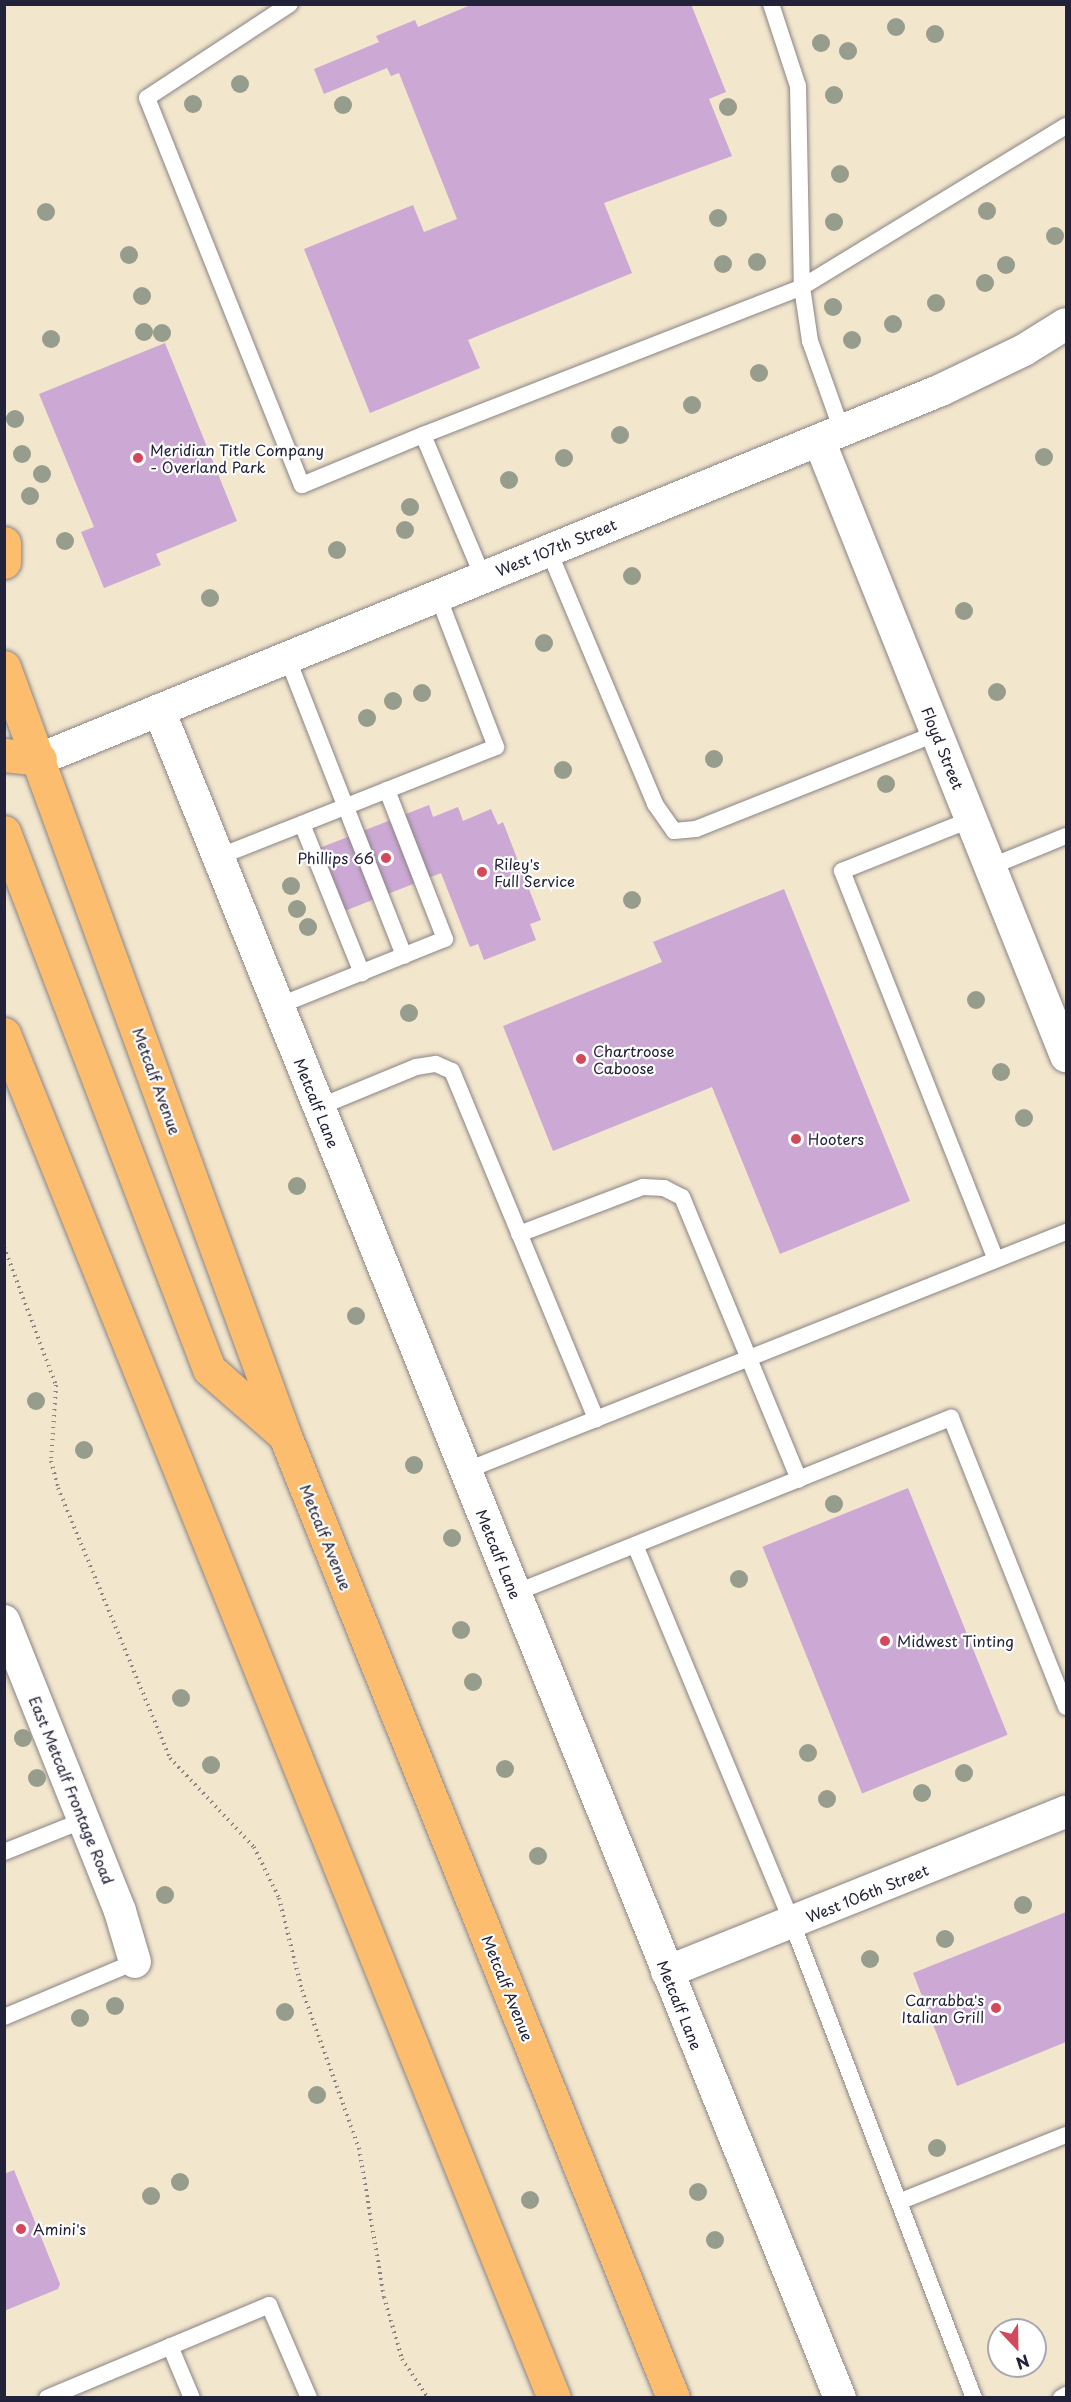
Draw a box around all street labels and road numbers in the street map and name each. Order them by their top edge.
street label: West 107th Street [493,514,619,580]
street label: Floyd Street [918,704,968,792]
street label: Metcalf Avenue [129,1025,185,1137]
street label: Metcalf Lane [291,1055,343,1151]
street label: Metcalf Avenue [297,1482,355,1592]
street label: Metcalf Lane [473,1506,525,1602]
street label: East Metcalf Frontage Road [26,1693,118,1887]
street label: West 106th Street [802,1860,932,1926]
street label: Metcalf Avenue [479,1933,537,2043]
street label: Metcalf Lane [654,1957,706,2053]

